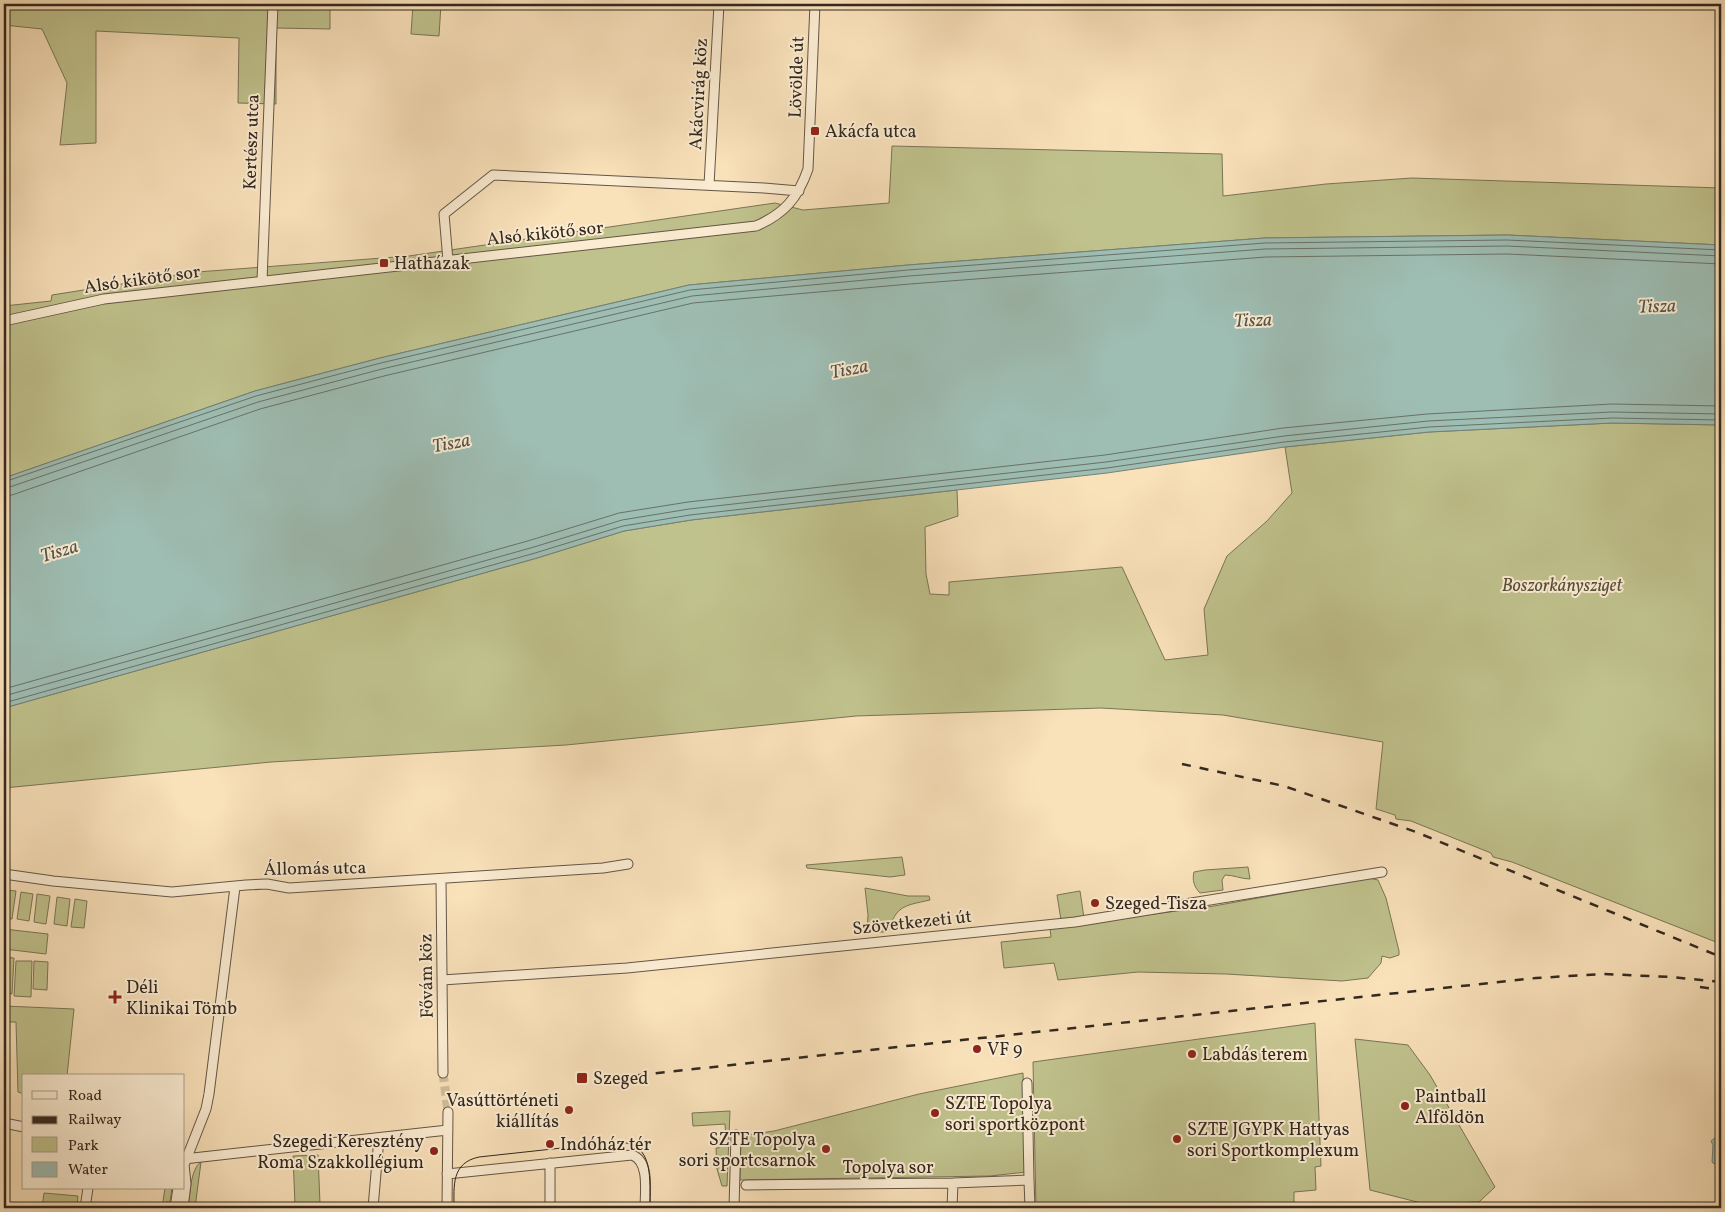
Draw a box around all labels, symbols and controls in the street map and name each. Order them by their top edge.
street label: Lövölde út [784,35,811,119]
street label: Akácvirág köz [684,38,715,151]
street label: Kertész utca [238,94,267,190]
place label: Akácfa utca [825,120,917,145]
marker: Akácfa utca [809,125,821,137]
street label: Alsó kikötő sor [485,216,605,253]
place label: Hatházak [394,252,470,277]
marker: Hatházak [378,257,390,269]
street label: Alsó kikötő sor [82,260,203,301]
water label: Tisza [1638,293,1677,321]
water label: Tisza [1234,307,1273,335]
water label: Tisza [828,354,871,386]
water label: Tisza [430,428,473,460]
water label: Tisza [38,534,82,570]
park label: Boszorkánysziget [1502,574,1623,599]
street label: Állomás utca [264,856,367,883]
place label: Szeged-Tisza [1105,892,1207,917]
marker: Szeged-Tisza [1089,897,1101,909]
street label: Szövetkezeti út [851,905,973,942]
street label: Fővám köz [414,933,441,1019]
place label: Déli Klinikai Tömb [126,976,237,1022]
marker: Déli Klinikai Tömb [108,990,122,1004]
place label: VF 9 [987,1038,1022,1063]
marker: VF 9 [971,1043,983,1055]
place label: Labdás terem [1202,1043,1308,1068]
marker: Labdás terem [1186,1048,1198,1060]
place label: Szeged [593,1067,648,1092]
marker: Szeged [575,1071,589,1085]
legend [22,1074,185,1190]
place label: Paintball Alföldön [1415,1085,1486,1131]
text: Road [68,1086,102,1107]
place label: Vasúttörténeti kiállítás [446,1089,559,1135]
place label: SZTE Topolya sori sportközpont [945,1092,1085,1138]
marker: Paintball Alföldön [1399,1100,1411,1112]
marker: Vasúttörténeti kiállítás [563,1104,575,1116]
marker: SZTE Topolya sori sportközpont [929,1107,941,1119]
text: Railway [68,1110,121,1131]
place label: SZTE JGYPK Hattyas sori Sportkomplexum [1187,1118,1359,1164]
place label: SZTE Topolya sori sportcsarnok [679,1128,816,1174]
place label: Szegedi Keresztény Roma Szakkollégium [257,1130,424,1176]
place label: Indóház tér [560,1133,652,1158]
marker: SZTE JGYPK Hattyas sori Sportkomplexum [1171,1133,1183,1145]
text: Park [68,1136,99,1157]
marker: Indóház tér [544,1138,556,1150]
marker: SZTE Topolya sori sportcsarnok [820,1143,832,1155]
marker: Szegedi Keresztény Roma Szakkollégium [428,1145,440,1157]
street label: Topolya sor [842,1156,934,1181]
text: Water [68,1160,108,1181]

